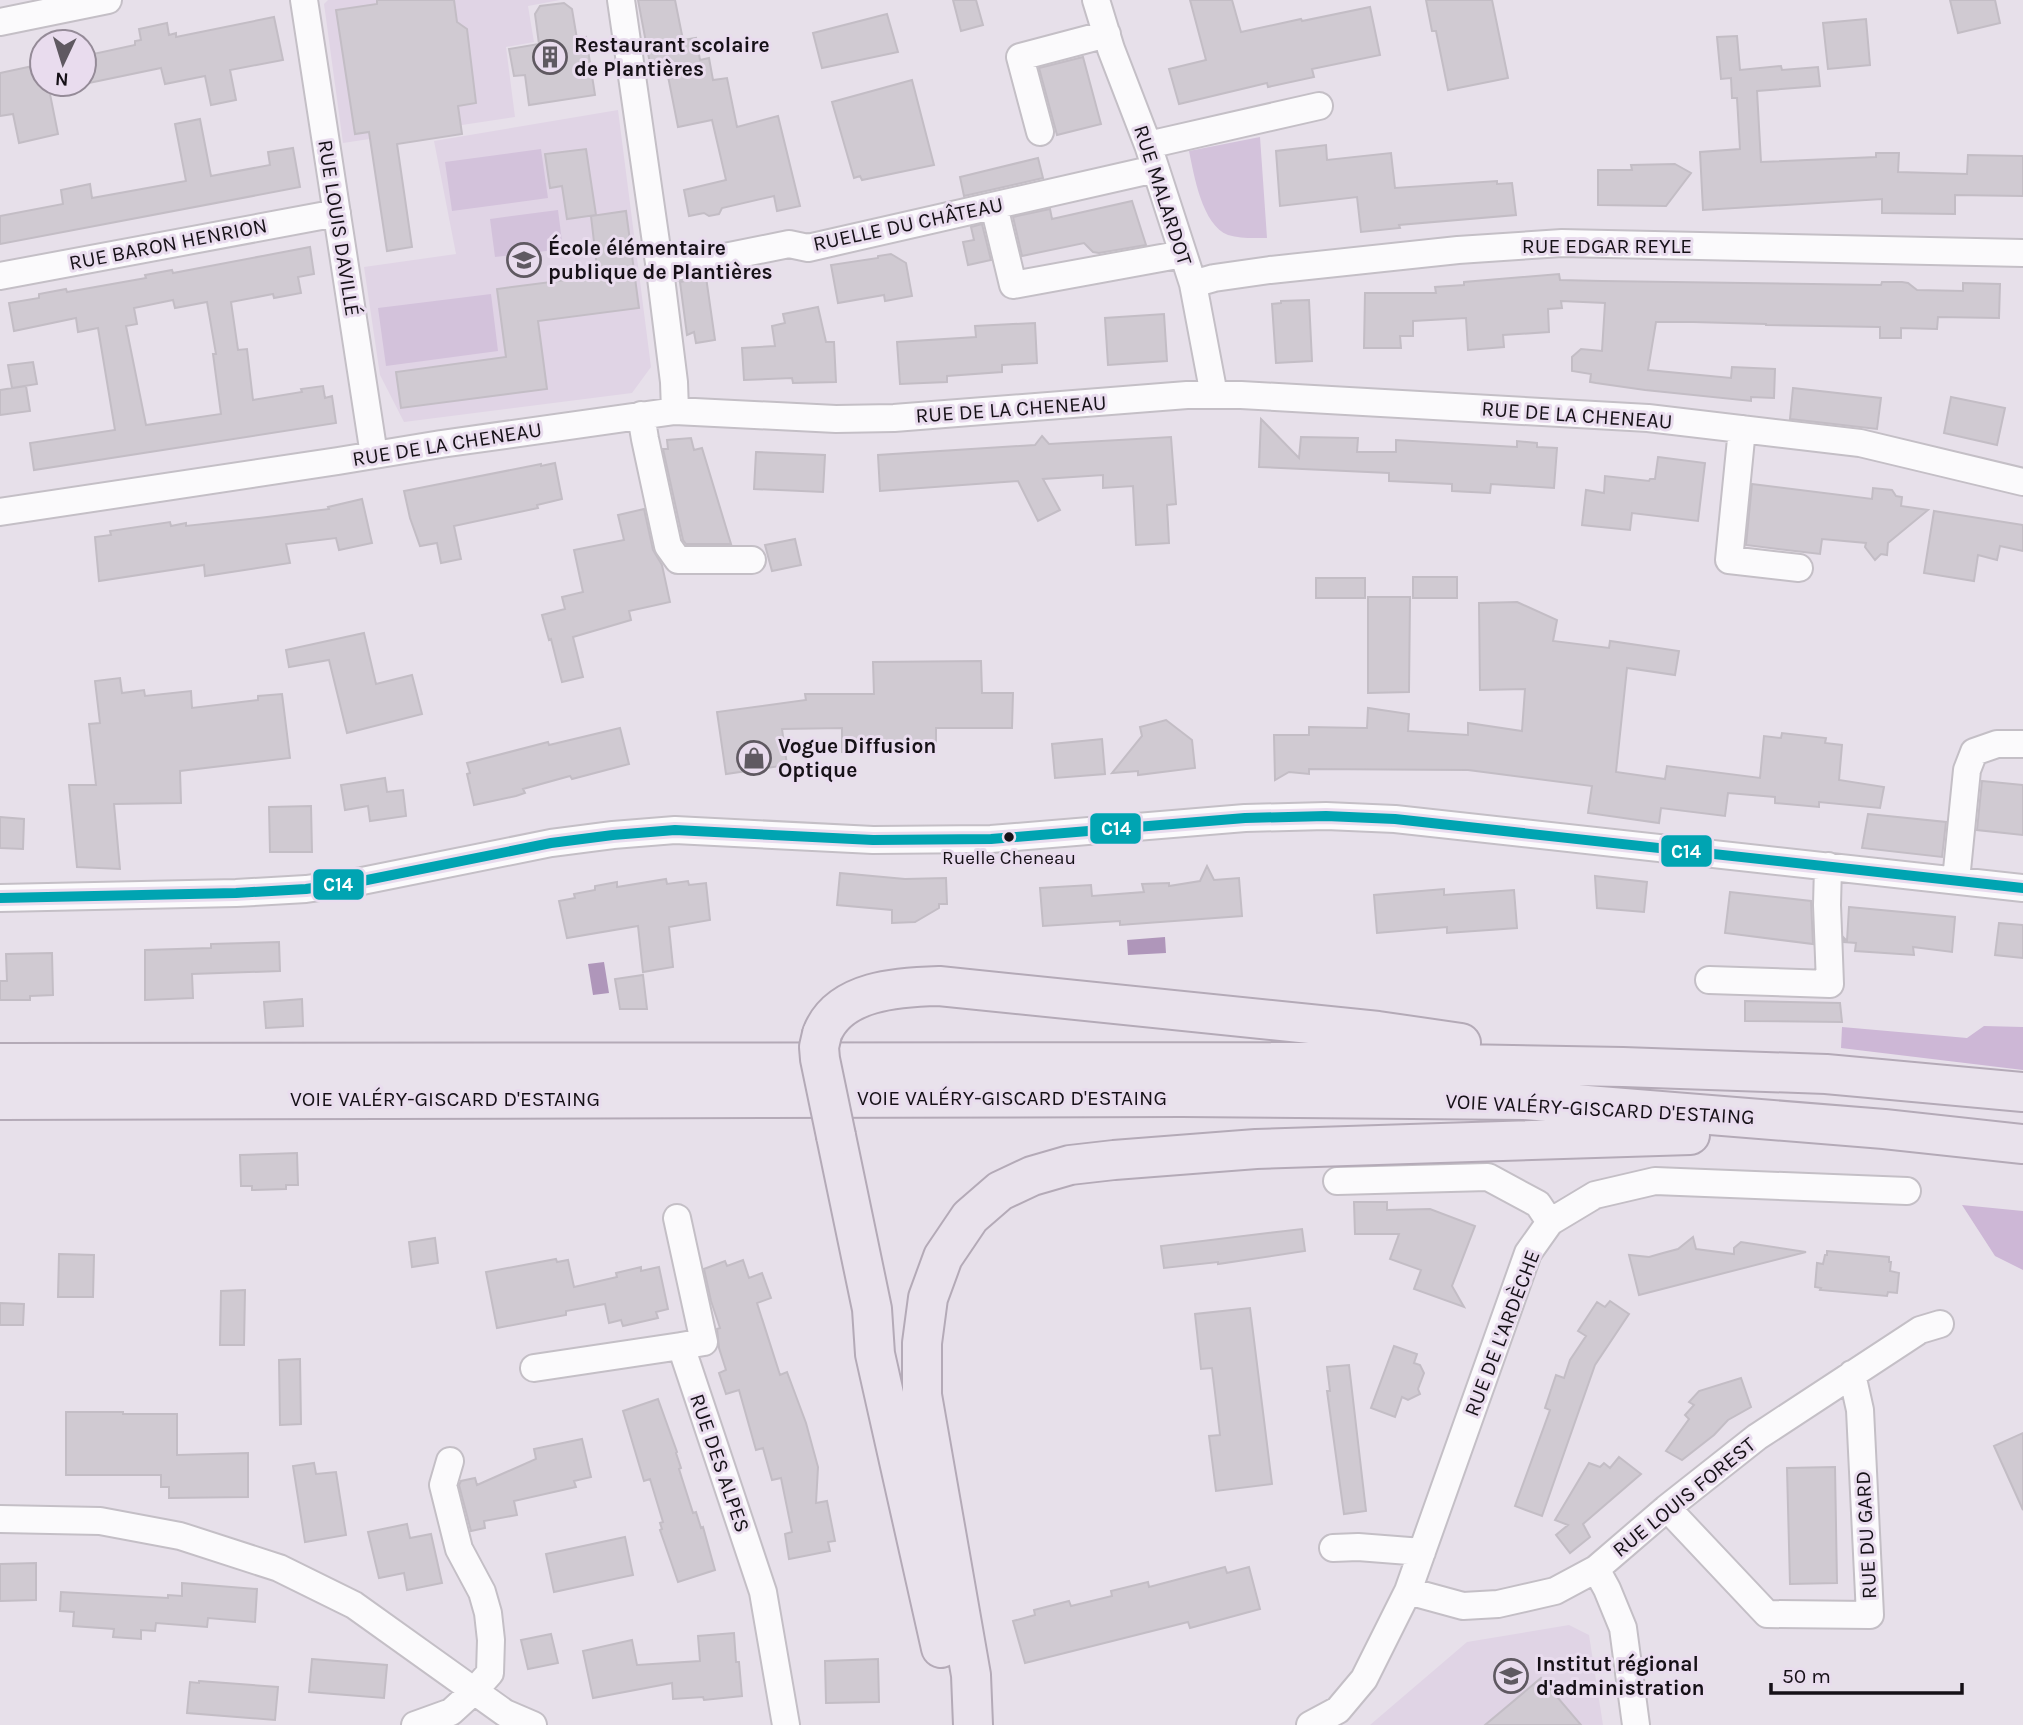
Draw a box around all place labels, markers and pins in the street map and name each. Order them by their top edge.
place label: Restaurant scolaire de Plantières [574,33,770,81]
building icon: Restaurant scolaire de Plantières [531,38,569,76]
place label: École élémentaire publique de Plantières [548,234,773,285]
school or university icon: École élémentaire publique de Plantières [505,241,543,279]
place label: Vogue Diffusion Optique [778,734,936,783]
shop icon: Vogue Diffusion Optique [735,739,773,777]
marker: Ruelle Cheneau [1002,830,1016,844]
place label: Ruelle Cheneau [942,847,1076,869]
place label: Institut régional d'administration [1536,1652,1705,1700]
school or university icon: Institut régional d'administration [1492,1657,1530,1695]

